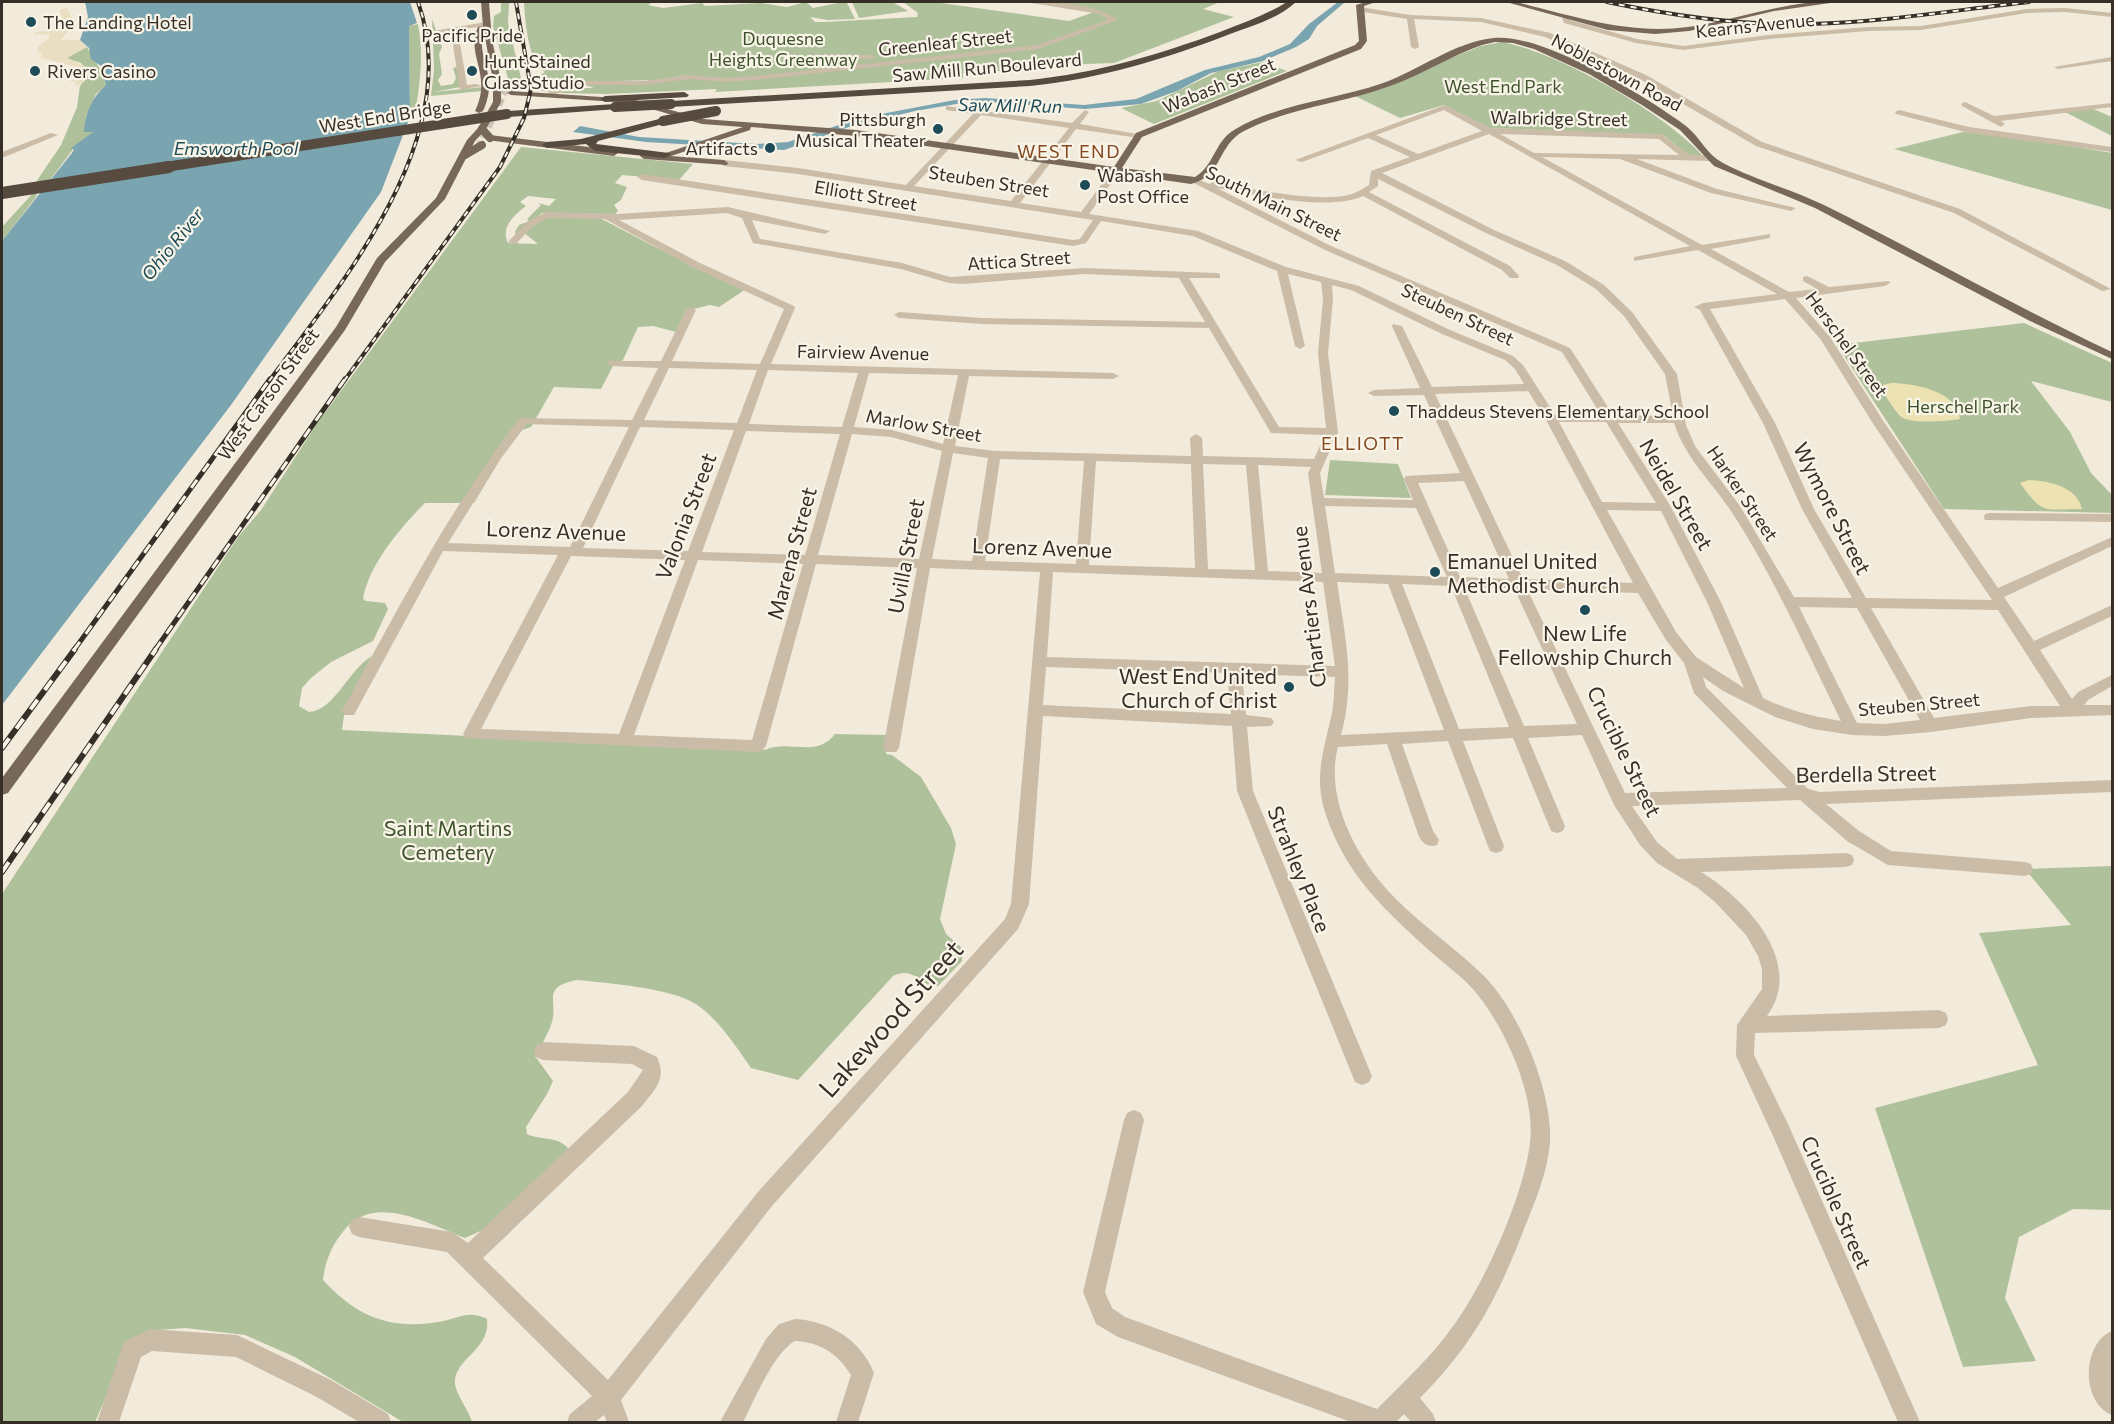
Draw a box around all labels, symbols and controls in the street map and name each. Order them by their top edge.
marker: Pacific Pride [465,8,479,22]
street label: Kearns Avenue [1694,8,1816,42]
place label: The Landing Hotel [43,11,192,33]
marker: The Landing Hotel [24,15,38,29]
place label: Pacific Pride [421,24,523,46]
street label: Greenleaf Street [877,24,1013,60]
park label: Duquesne Heights Greenway [709,27,857,70]
street label: Noblestown Road [1548,28,1686,116]
street label: Saw Mill Run Boulevard [891,48,1083,86]
place label: Hunt Stained Glass Studio [484,50,591,93]
street label: Wabash Street [1159,52,1279,118]
place label: Rivers Casino [47,60,156,82]
marker: Rivers Casino [28,64,42,78]
marker: Hunt Stained Glass Studio [465,64,479,78]
park label: West End Park [1444,75,1562,97]
water label: Saw Mill Run [958,93,1062,117]
street label: West End Bridge [317,95,453,137]
street label: Walbridge Street [1490,106,1628,130]
place label: Pittsburgh Musical Theater [795,108,926,151]
marker: Pittsburgh Musical Theater [931,122,945,136]
water label: Emsworth Pool [174,137,299,159]
place label: Artifacts [686,137,758,159]
district label: WEST END [1017,140,1121,162]
marker: Artifacts [763,141,777,155]
street label: Steuben Street [927,161,1051,201]
street label: South Main Street [1203,161,1345,245]
place label: Wabash Post Office [1097,164,1189,207]
street label: Elliott Street [813,175,919,215]
marker: Wabash Post Office [1078,178,1092,192]
water label: Ohio River [136,203,208,284]
street label: Attica Street [966,245,1072,275]
street label: Steuben Street [1398,278,1518,350]
street label: Herschel Street [1801,287,1893,401]
street label: West Carson Street [213,324,323,464]
street label: Fairview Avenue [797,340,929,364]
park label: Herschel Park [1907,395,2019,417]
place label: Thaddeus Stevens Elementary School [1406,400,1709,422]
street label: Marlow Street [864,404,984,446]
marker: Thaddeus Stevens Elementary School [1387,404,1401,418]
district label: ELLIOTT [1321,432,1405,454]
street label: Neidel Street [1635,434,1719,554]
street label: Wymore Street [1789,438,1877,578]
street label: Harker Street [1703,441,1783,545]
street label: Valonia Street [649,449,721,583]
street label: Marena Street [761,484,821,622]
street label: Uvilla Street [882,496,928,616]
street label: Lorenz Avenue [486,515,626,545]
street label: Chartiers Avenue [1286,525,1330,689]
street label: Lorenz Avenue [972,532,1112,562]
place label: Emanuel United Methodist Church [1447,548,1619,597]
marker: Emanuel United Methodist Church [1428,565,1442,579]
marker: New Life Fellowship Church [1578,603,1592,617]
place label: New Life Fellowship Church [1498,620,1672,669]
place label: West End United Church of Christ [1119,663,1277,712]
marker: West End United Church of Christ [1282,680,1296,694]
street label: Crucible Street [1583,681,1667,821]
street label: Steuben Street [1857,688,1981,720]
street label: Berdella Street [1795,759,1937,787]
street label: Strahley Place [1263,802,1337,936]
park label: Saint Martins Cemetery [384,815,512,864]
street label: Lakewood Street [811,933,969,1103]
street label: Crucible Street [1797,1132,1877,1272]

